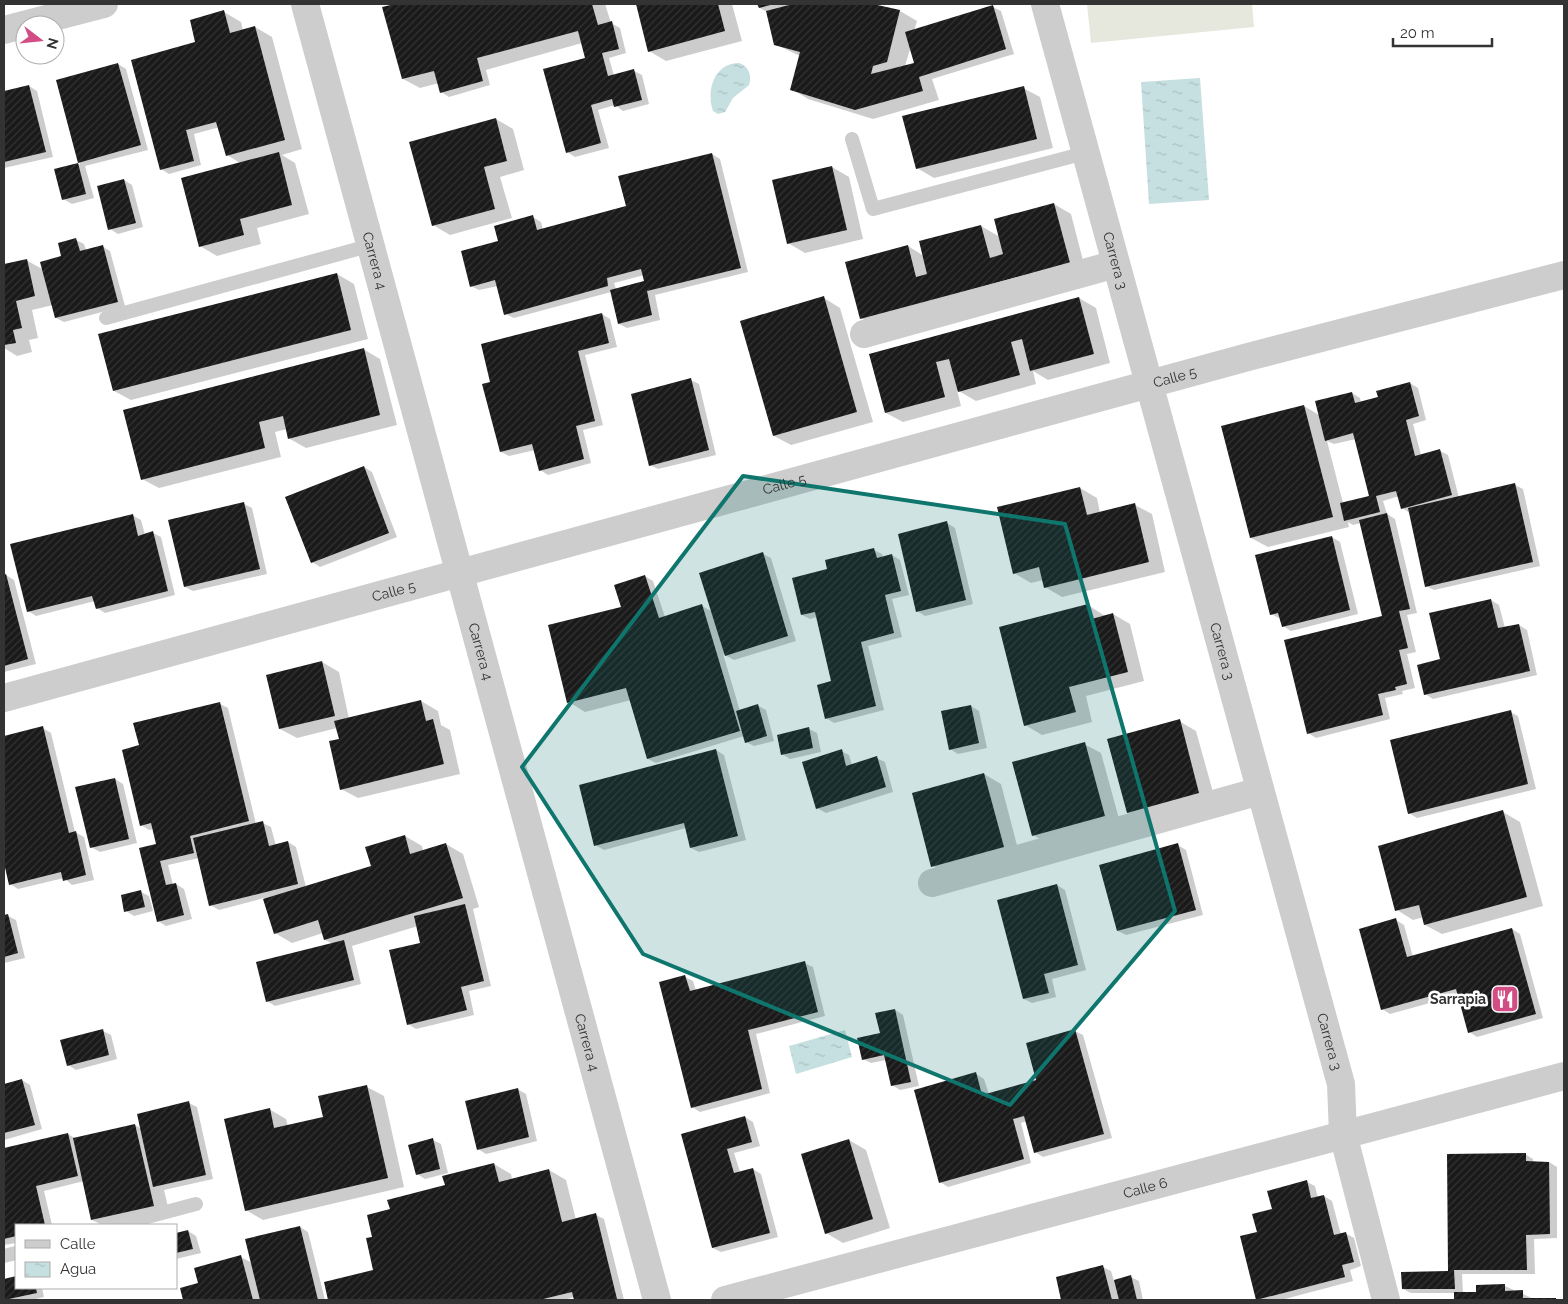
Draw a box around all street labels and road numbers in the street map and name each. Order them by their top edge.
street label: Carrera 4 [359,230,390,292]
street label: Carrera 3 [1100,230,1131,291]
street label: Calle 5 [1151,363,1199,391]
street label: Calle 5 [761,470,808,498]
street label: Calle 5 [370,578,417,605]
street label: Carrera 4 [465,621,496,682]
street label: Carrera 3 [1207,621,1238,682]
street label: Carrera 3 [1314,1011,1345,1072]
street label: Carrera 4 [572,1012,603,1073]
street label: Calle 6 [1121,1174,1169,1201]

